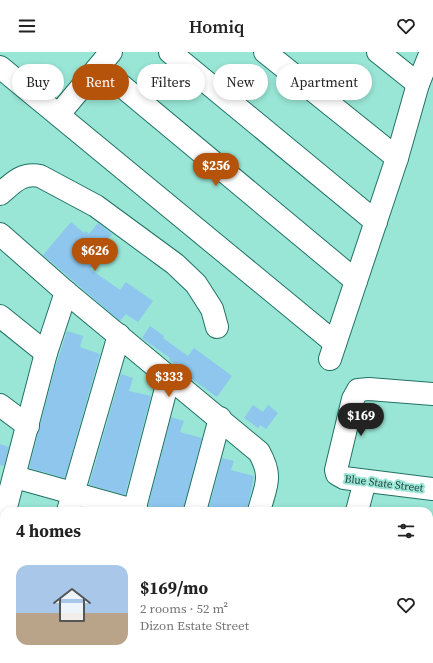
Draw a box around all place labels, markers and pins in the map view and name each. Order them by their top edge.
pin: $256 [192,153,240,187]
pin: $626 [71,238,119,272]
pin: $333 [145,364,193,398]
pin: $169 [337,403,385,437]

